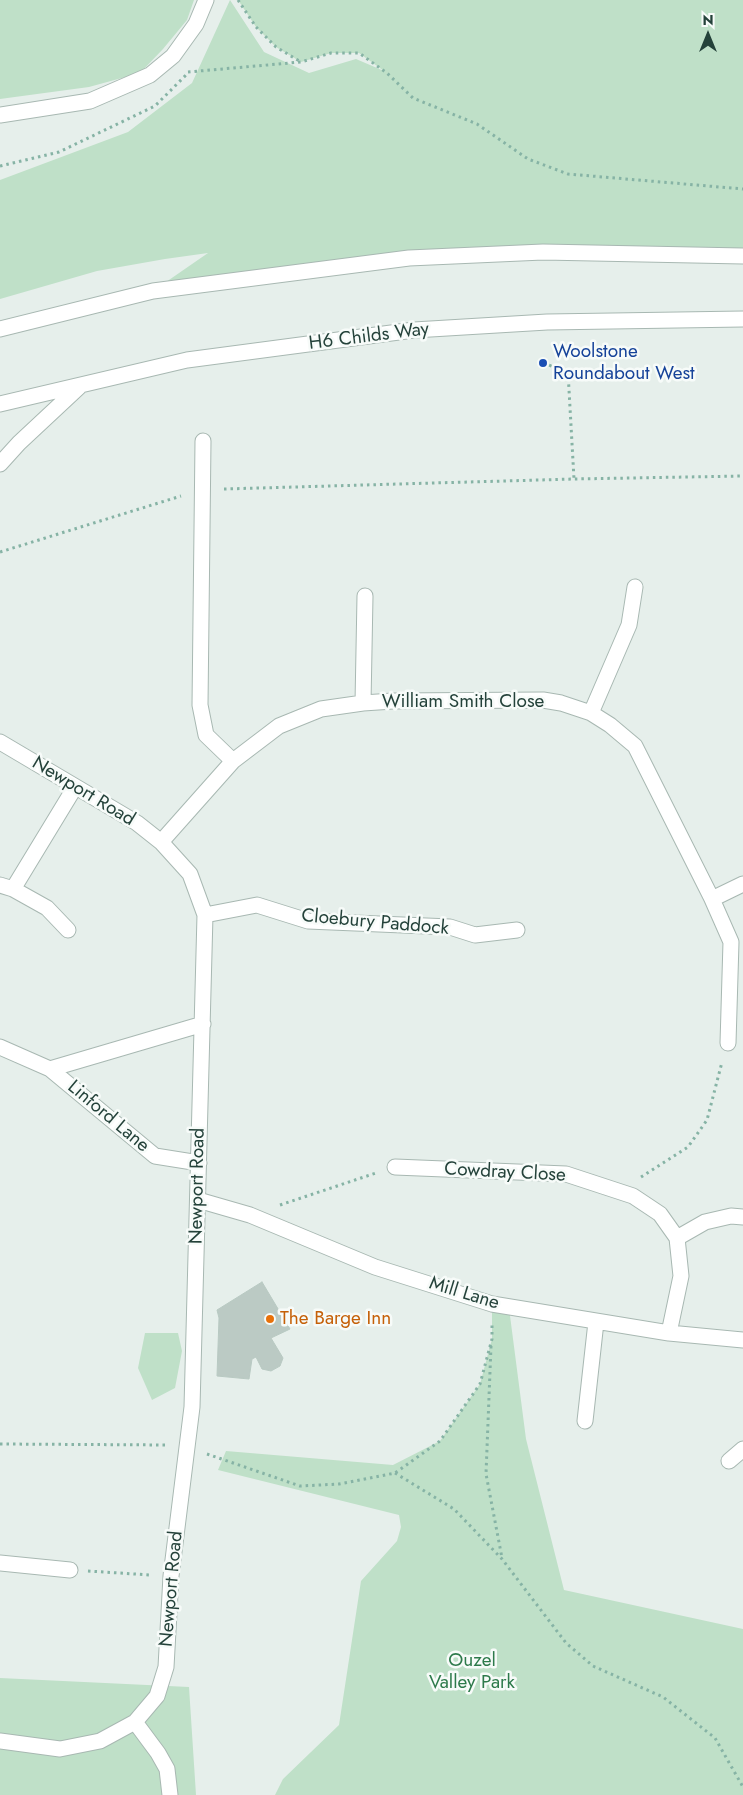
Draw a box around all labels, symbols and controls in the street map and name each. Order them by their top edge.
north arrow [683,10,733,60]
text: N [702,10,714,30]
street label: H6 Childs Way [308,318,430,356]
place label: Woolstone Roundabout West [553,341,695,385]
marker: Woolstone Roundabout West [537,357,549,369]
street label: William Smith Close [382,691,544,713]
street label: Newport Road [27,752,139,832]
street label: Cloebury Paddock [300,905,450,941]
street label: Linford Lane [62,1076,154,1158]
street label: Newport Road [186,1128,210,1244]
street label: Cowdray Close [444,1158,566,1188]
street label: Mill Lane [426,1273,502,1315]
place label: The Barge Inn [280,1308,391,1330]
marker: The Barge Inn [264,1313,276,1325]
street label: Newport Road [156,1530,188,1648]
park label: Ouzel Valley Park [429,1650,515,1694]

